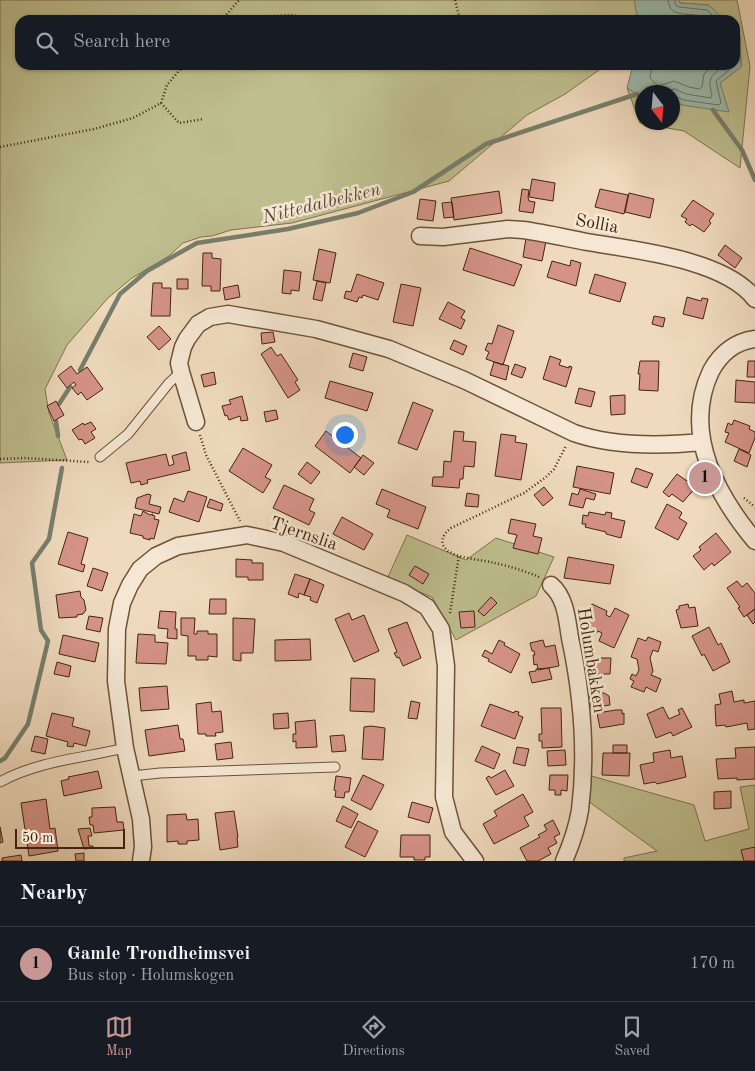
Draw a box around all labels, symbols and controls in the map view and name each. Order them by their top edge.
search box [15,15,740,70]
icon: search [33,29,61,57]
text: Search here [73,33,170,52]
north arrow [635,85,680,130]
water label: Nittedalbekken [260,181,383,229]
street label: Sollia [574,211,620,237]
your location [332,422,358,448]
pin: 1 [689,459,721,497]
street label: Tjernslia [268,514,340,554]
street label: Holumbakken [574,606,608,715]
scale bar [15,826,125,849]
text: 50 m [22,831,53,845]
text: Nearby [20,883,88,904]
text: Gamle Trondheimsvei [67,945,250,964]
text: 1 [31,956,41,972]
text: 170 m [690,956,735,972]
text: Bus stop · Holumskogen [67,968,234,984]
tab: Map [105,1013,133,1060]
tab: Directions [343,1013,405,1060]
tab: Saved [614,1013,650,1060]

